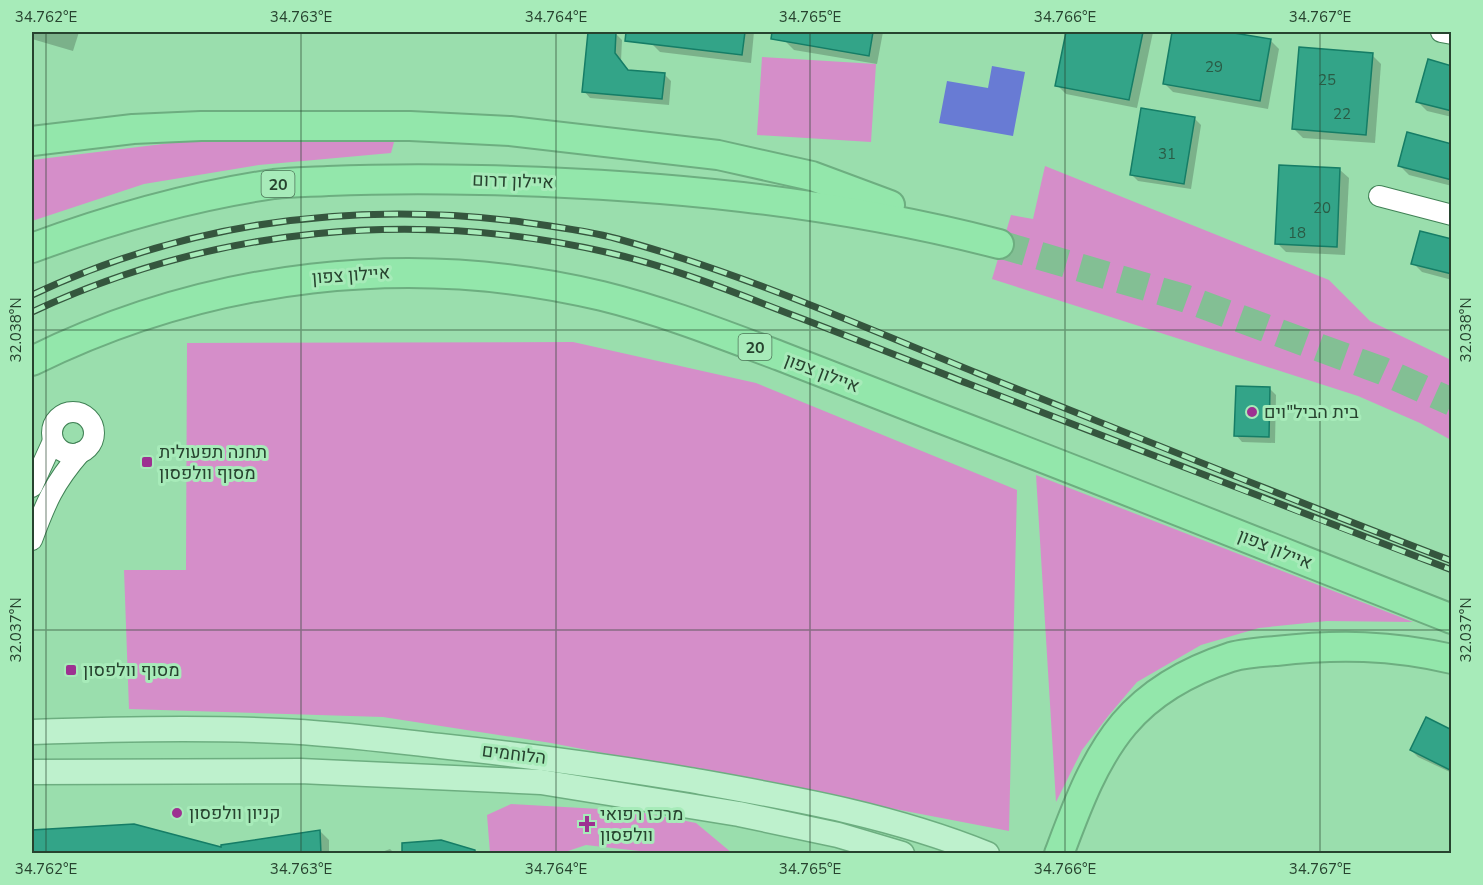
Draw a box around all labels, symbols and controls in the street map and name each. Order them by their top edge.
text: 34.762°E [15,7,77,27]
text: 34.763°E [270,7,332,27]
text: 34.764°E [525,7,587,27]
text: 34.765°E [779,7,841,27]
text: 34.766°E [1034,7,1096,27]
text: 34.767°E [1289,7,1351,27]
house number: 29 [1205,57,1223,77]
house number: 25 [1318,70,1336,90]
house number: 22 [1333,104,1351,124]
house number: 31 [1158,144,1176,164]
street label: איילון דרום [472,168,554,194]
road number: 20 [262,171,294,197]
house number: 20 [1313,198,1331,218]
house number: 18 [1288,223,1306,243]
street label: איילון צפון [311,260,391,290]
text: 32.038°N [6,297,26,363]
text: 32.038°N [1456,297,1476,363]
road number: 20 [738,334,771,360]
street label: איילון צפון [781,348,863,398]
place label: בית הביל"וים [1264,400,1359,424]
marker: בית הביל"וים [1245,405,1259,419]
place label: תחנה תפעולית מסוף וולפסון [159,440,267,485]
marker: תחנה תפעולית מסוף וולפסון [140,455,154,469]
street label: איילון צפון [1234,523,1316,575]
text: 32.037°N [6,597,26,663]
text: 32.037°N [1456,597,1476,663]
place label: מסוף וולפסון [83,658,180,682]
marker: מסוף וולפסון [64,663,78,677]
street label: הלוחמים [481,738,547,770]
place label: קניון וולפסון [189,801,280,825]
place label: מרכז רפואי וולפסון [600,802,683,847]
marker: קניון וולפסון [170,806,184,820]
marker: מרכז רפואי וולפסון [578,815,596,833]
text: 34.762°E [15,859,77,879]
text: 34.763°E [270,859,332,879]
text: 34.764°E [525,859,587,879]
text: 34.765°E [779,859,841,879]
text: 34.766°E [1034,859,1096,879]
text: 34.767°E [1289,859,1351,879]

